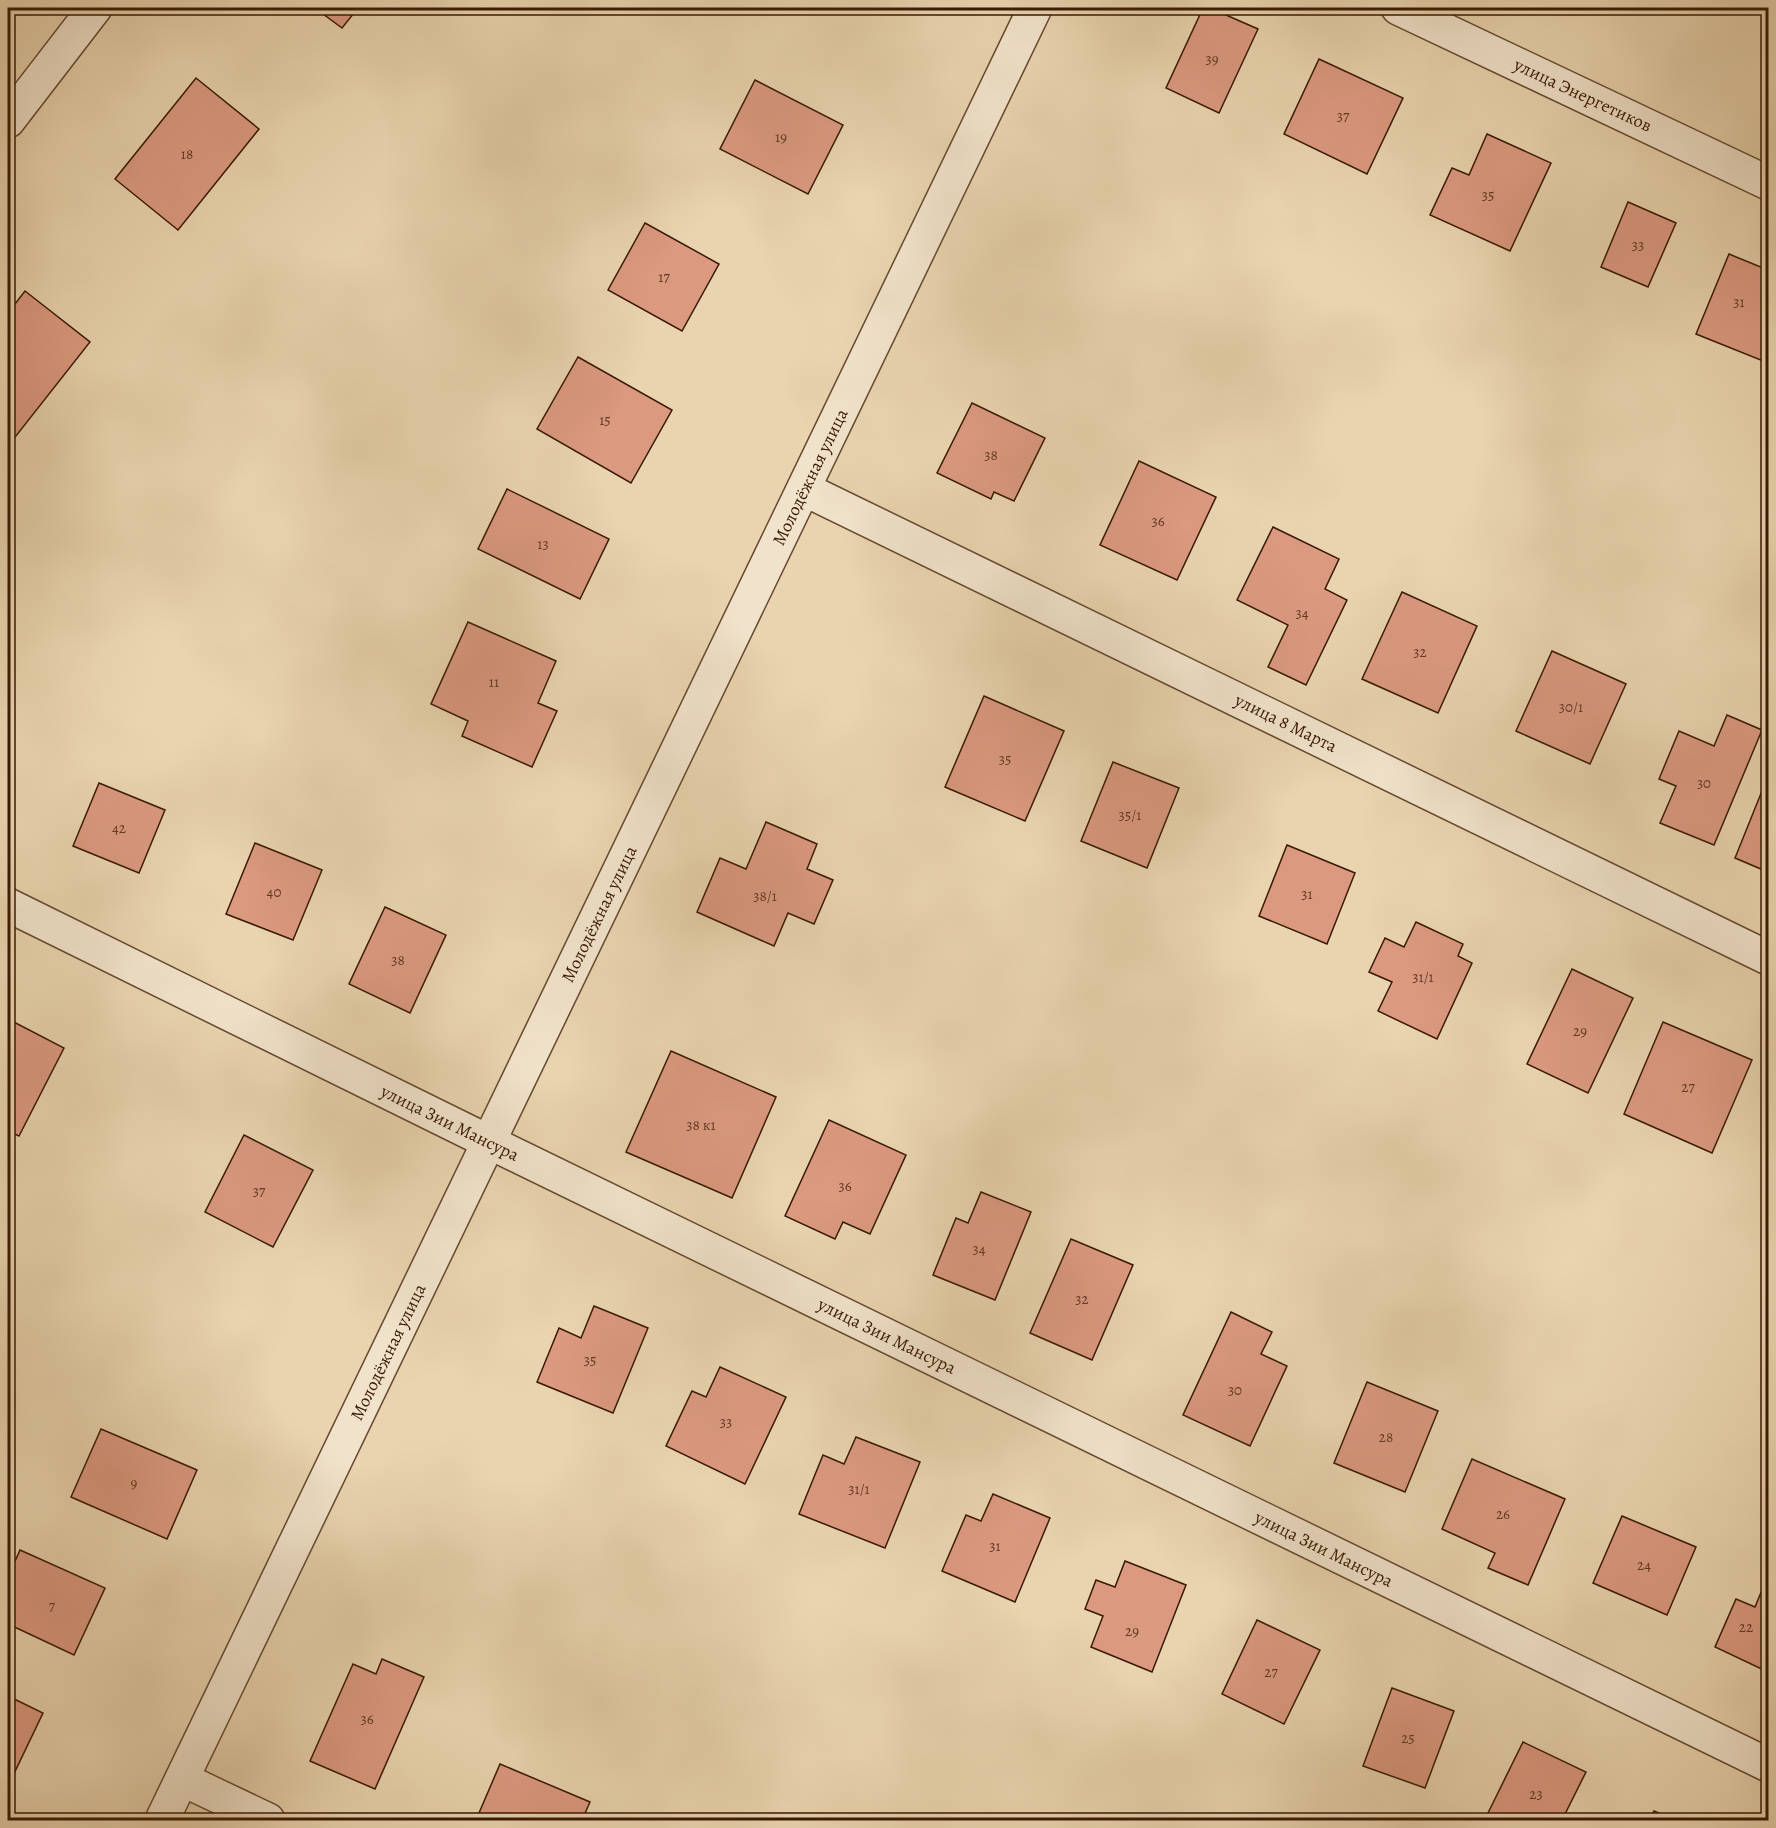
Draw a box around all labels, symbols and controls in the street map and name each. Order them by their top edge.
house number: 39 [1205,49,1219,69]
street label: улица Энергетиков [1509,52,1656,138]
house number: 37 [1337,106,1350,126]
house number: 19 [775,127,787,147]
house number: 18 [181,144,193,164]
house number: 35 [1482,185,1494,205]
house number: 33 [1632,235,1644,255]
house number: 17 [658,267,670,287]
house number: 31 [1733,292,1745,312]
street label: Молодёжная улица [766,404,854,549]
house number: 15 [599,410,611,430]
house number: 38 [984,445,998,465]
house number: 36 [1151,511,1165,531]
house number: 13 [537,534,549,554]
house number: 34 [1295,603,1309,623]
house number: 32 [1413,642,1427,662]
house number: 11 [489,672,499,692]
street label: улица 8 Марта [1230,687,1342,758]
house number: 30/1 [1559,697,1583,717]
house number: 35 [999,749,1011,769]
house number: 30 [1697,773,1711,793]
house number: 35/1 [1119,805,1141,825]
house number: 42 [112,818,126,838]
street label: Молодёжная улица [555,841,643,986]
house number: 40 [267,882,281,902]
house number: 31 [1301,884,1313,904]
house number: 38/1 [753,886,777,906]
house number: 38 [391,950,405,970]
house number: 31/1 [1412,967,1434,987]
house number: 29 [1573,1021,1587,1041]
house number: 27 [1681,1077,1695,1097]
street label: улица Зии Мансура [376,1079,524,1167]
house number: 38 к1 [686,1115,716,1135]
house number: 36 [838,1176,852,1196]
house number: 37 [253,1181,266,1201]
house number: 34 [972,1239,986,1259]
street label: Молодёжная улица [344,1279,432,1424]
house number: 32 [1075,1289,1089,1309]
street label: улица Зии Мансура [813,1292,961,1380]
house number: 35 [584,1350,596,1370]
house number: 30 [1228,1380,1242,1400]
house number: 33 [720,1412,732,1432]
house number: 28 [1379,1427,1393,1447]
house number: 9 [131,1473,138,1493]
house number: 31/1 [848,1479,870,1499]
house number: 26 [1496,1504,1510,1524]
street label: улица Зии Мансура [1250,1505,1398,1593]
house number: 31 [989,1536,1001,1556]
house number: 24 [1637,1555,1651,1575]
house number: 7 [49,1596,56,1616]
house number: 22 [1739,1617,1753,1637]
house number: 29 [1125,1621,1139,1641]
house number: 27 [1264,1662,1278,1682]
house number: 36 [360,1709,374,1729]
house number: 25 [1401,1728,1415,1748]
house number: 23 [1529,1784,1543,1804]

